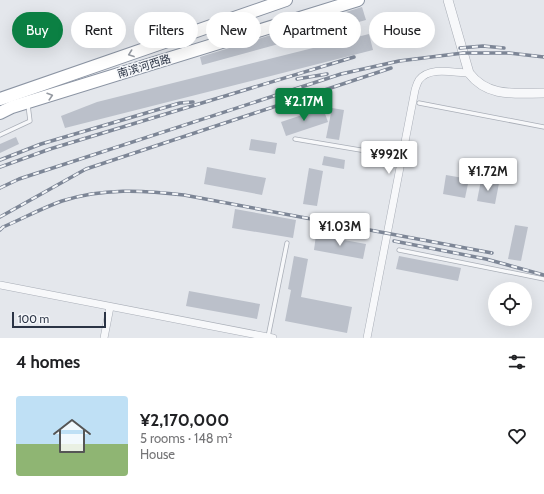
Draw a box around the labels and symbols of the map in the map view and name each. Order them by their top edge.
one-way arrow [127,50,134,58]
street label: 南滨河西路 [116,51,172,81]
pin: ¥2.17M [271,88,337,122]
one-way arrow [46,92,53,101]
pin: ¥992K [361,141,417,175]
pin: ¥1.72M [455,158,521,192]
pin: ¥1.03M [307,213,373,247]
scale bar [12,310,106,329]

